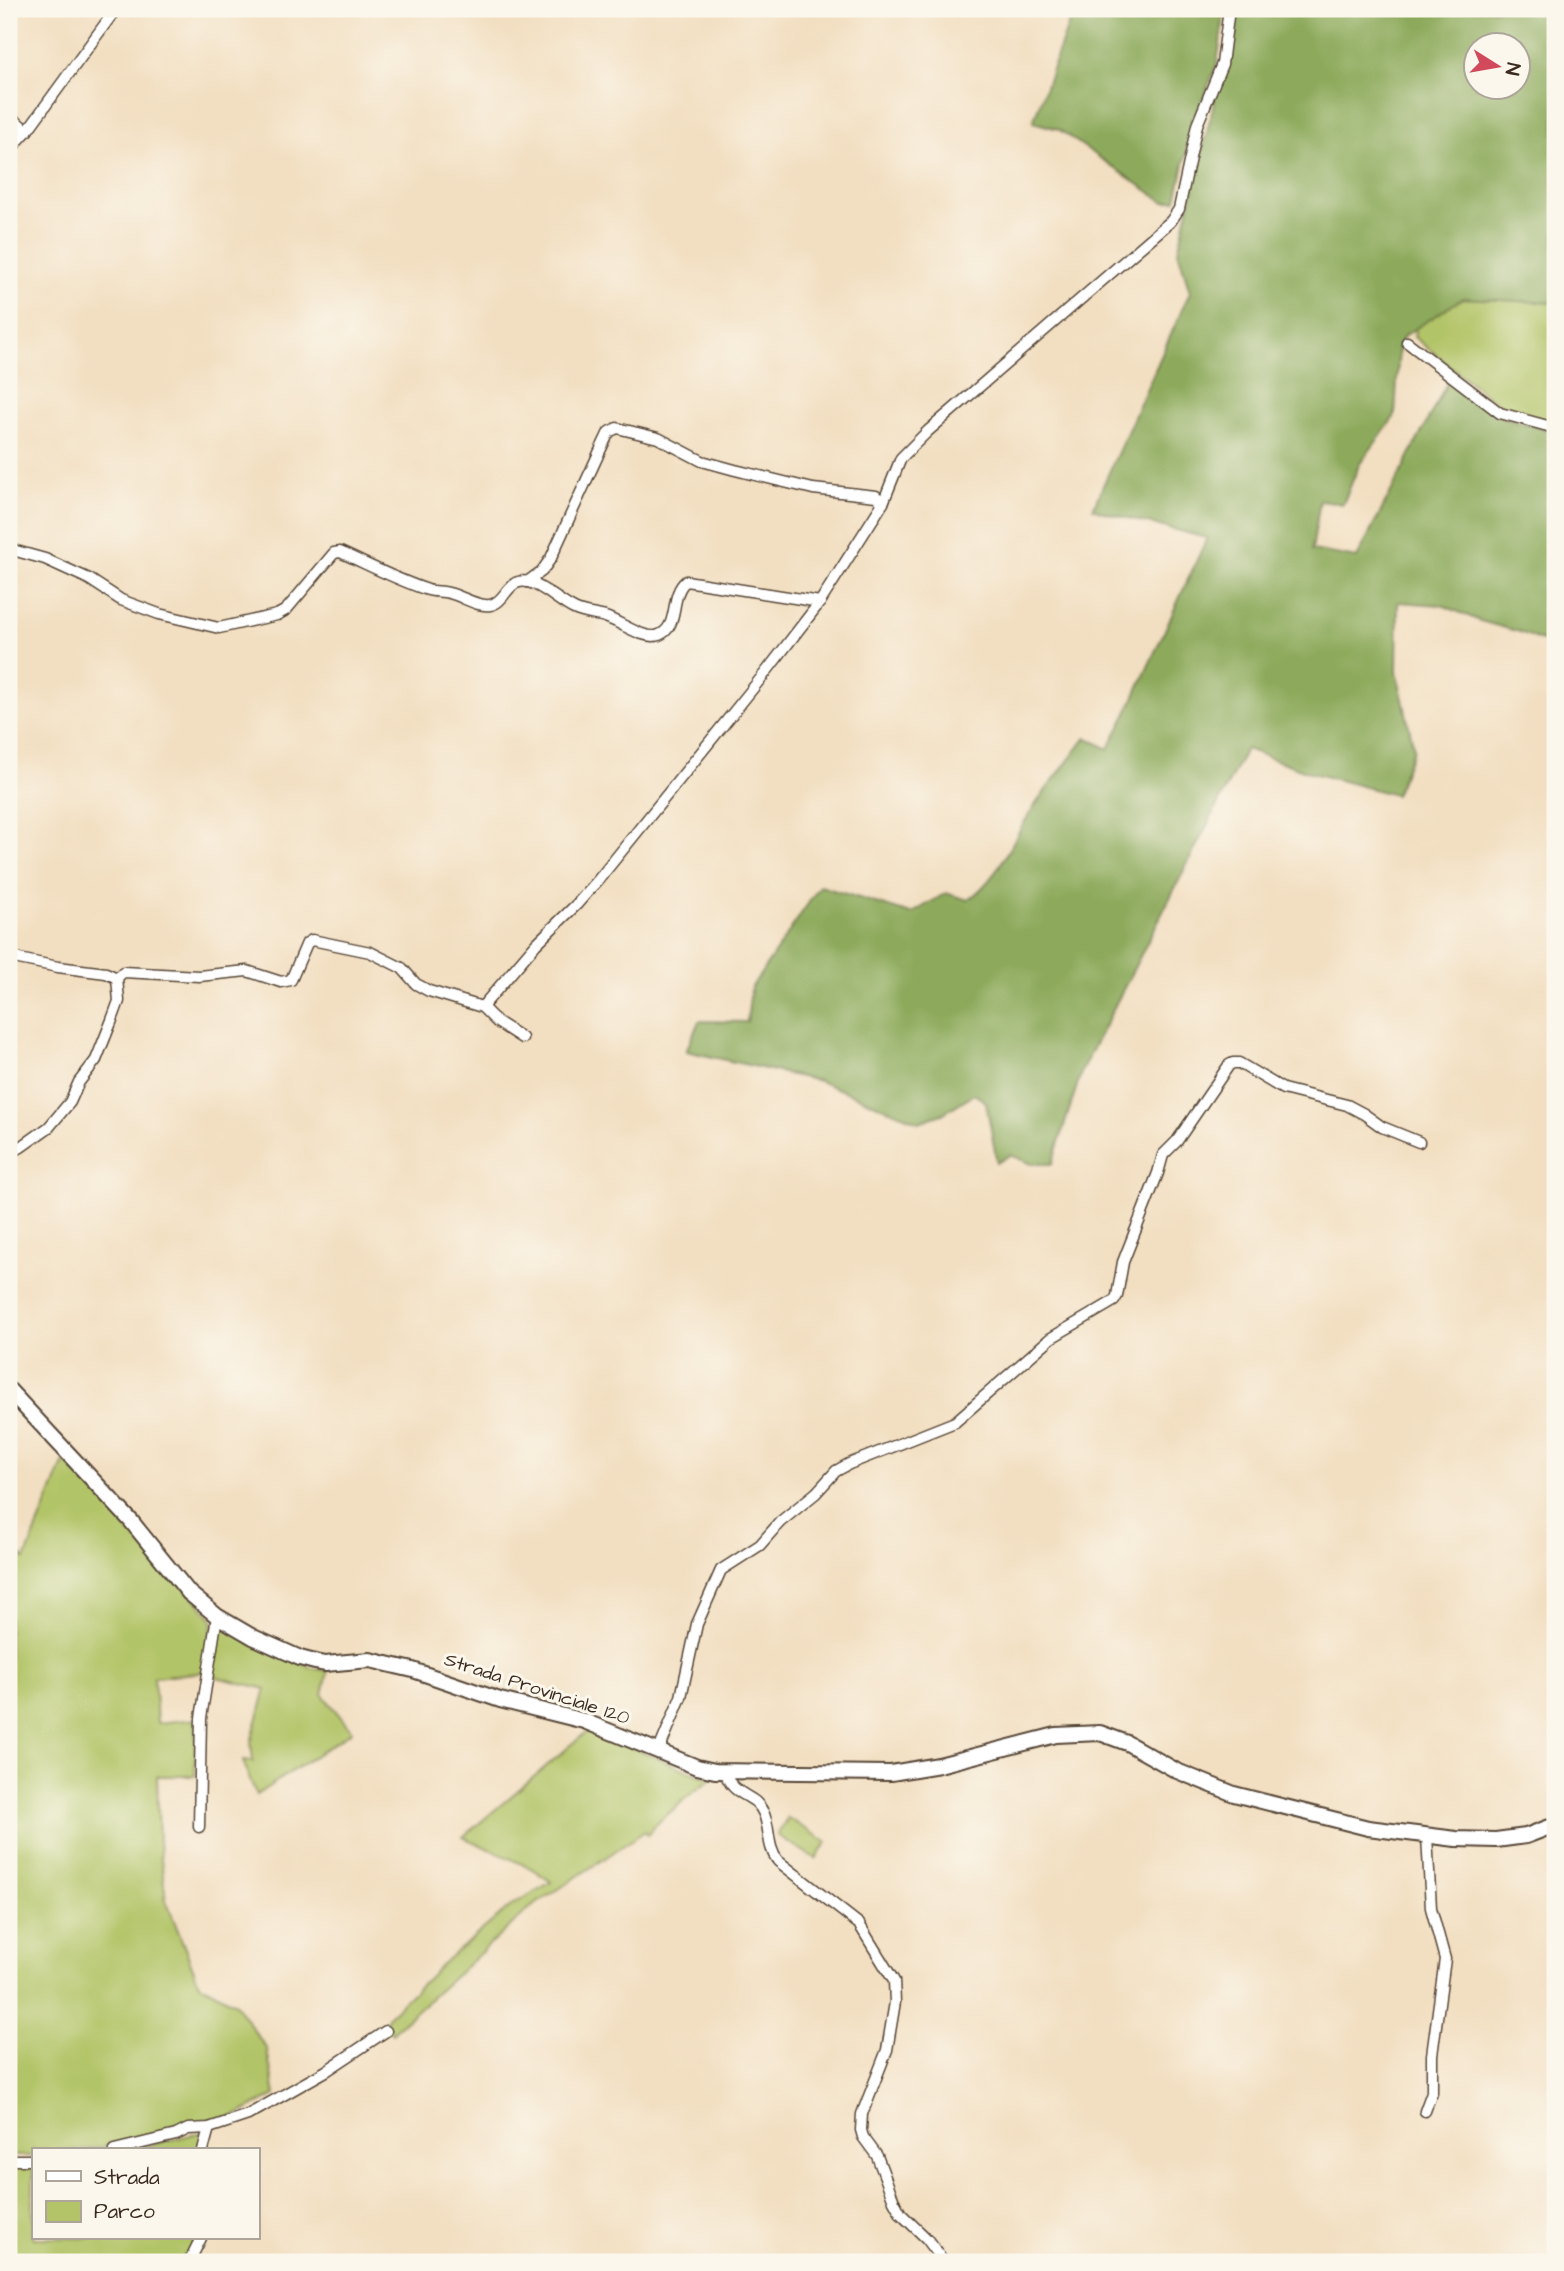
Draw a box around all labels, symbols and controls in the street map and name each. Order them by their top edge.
north arrow [1462,32,1532,102]
text: N [1498,61,1527,77]
street label: Strada Provinciale 120 [441,1646,633,1732]
legend [32,2148,259,2240]
text: Strada [94,2163,160,2192]
text: Parco [94,2197,155,2226]

